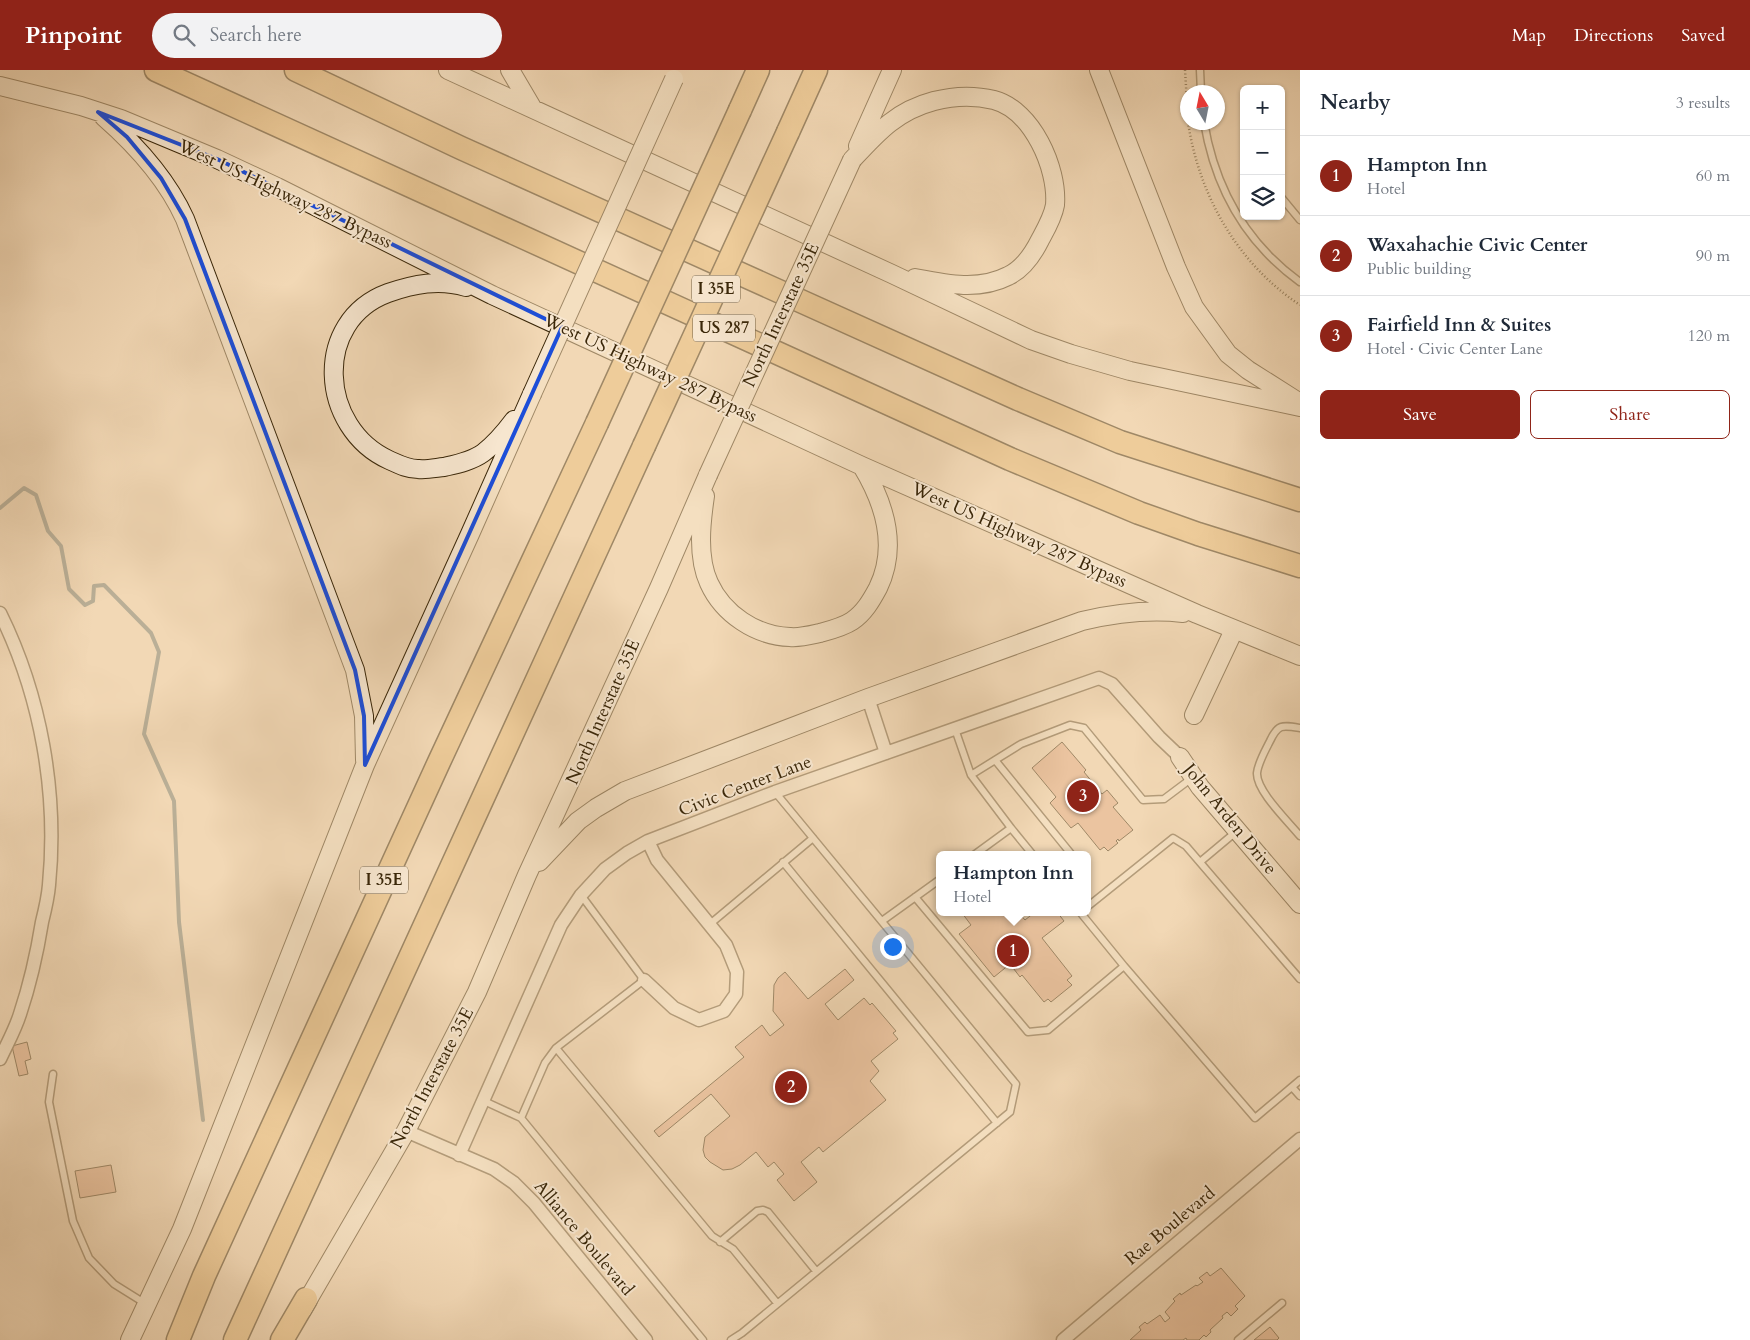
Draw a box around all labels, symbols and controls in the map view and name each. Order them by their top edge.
search box [152,13,502,58]
text: Pinpoint [25,19,122,52]
icon: search [170,21,198,49]
text: Search here [210,22,302,48]
text: Map [1512,23,1546,48]
text: Directions [1574,23,1653,48]
text: Saved [1681,23,1725,48]
north arrow [1180,85,1225,130]
map controls [1240,85,1285,220]
button: + [1240,85,1285,130]
text: Nearby [1320,88,1391,117]
text: 3 results [1676,92,1730,114]
button: − [1240,130,1285,175]
street label: West US Highway 287 Bypass [173,133,396,255]
text: Hampton Inn [1367,152,1487,178]
text: 1 [1332,165,1340,187]
text: 60 m [1696,165,1730,187]
button: layers [1240,175,1285,220]
text: Hotel [1367,178,1405,200]
text: Waxahachie Civic Center [1367,232,1587,258]
street label: North Interstate 35E [737,239,825,391]
text: 2 [1332,245,1340,267]
text: 90 m [1696,245,1730,267]
text: Public building [1367,258,1471,280]
road number: I 35E [692,275,740,302]
street label: West US Highway 287 Bypass [538,307,761,429]
text: Fairfield Inn & Suites [1367,312,1551,338]
road number: US 287 [693,314,755,342]
text: 3 [1332,325,1340,347]
text: 120 m [1688,325,1730,347]
text: Hotel · Civic Center Lane [1367,338,1543,360]
button: Save [1320,390,1520,439]
button: Share [1530,390,1730,439]
street label: West US Highway 287 Bypass [906,476,1131,594]
street label: North Interstate 35E [560,635,646,789]
street label: Civic Center Lane [675,749,815,823]
street label: John Arden Drive [1175,756,1283,880]
pin: 3 [1067,777,1099,815]
popup [936,851,1091,916]
text: Hampton Inn [953,860,1074,886]
road number: I 35E [360,866,408,894]
text: Hotel [953,886,992,908]
pin: 1 [997,932,1029,970]
your location [880,934,906,960]
street label: North Interstate 35E [384,1003,480,1153]
pin: 2 [775,1068,807,1106]
street label: Alliance Boulevard [528,1175,640,1301]
street label: Rae Boulevard [1119,1181,1221,1271]

